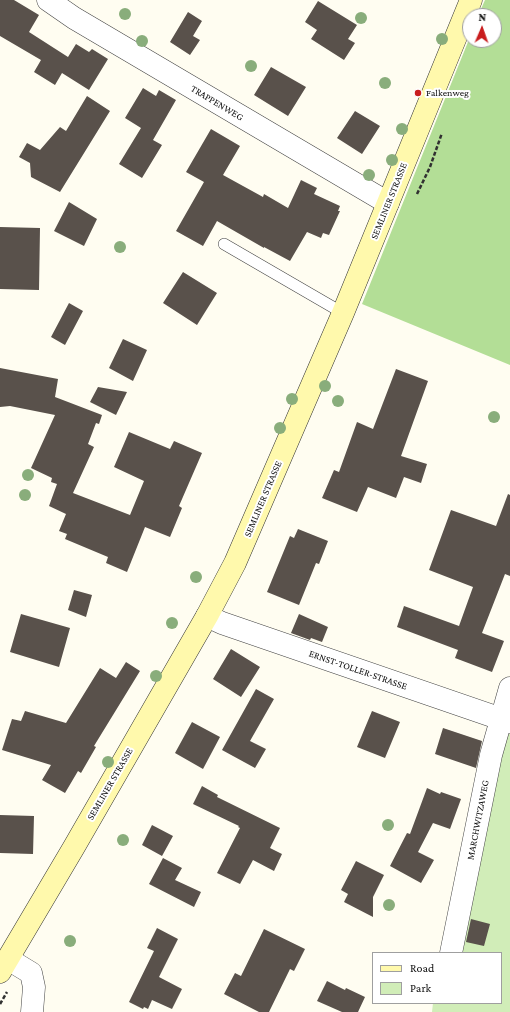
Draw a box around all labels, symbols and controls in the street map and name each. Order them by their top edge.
north arrow [462,8,502,48]
text: N [478,11,486,23]
street label: TRAPPENWEG [188,83,246,123]
place label: Falkenweg [426,87,469,99]
marker: Falkenweg [413,88,423,98]
street label: SEMLINER STRASSE [368,161,410,241]
street label: SEMLINER STRASSE [242,459,284,539]
street label: ERNST-TOLLER-STRASSE [307,648,409,692]
street label: SEMLINER STRASSE [84,746,136,822]
street label: MARCHWITZAWEG [464,779,492,861]
legend [372,952,502,1004]
text: Road [410,961,434,975]
text: Park [410,981,431,995]

